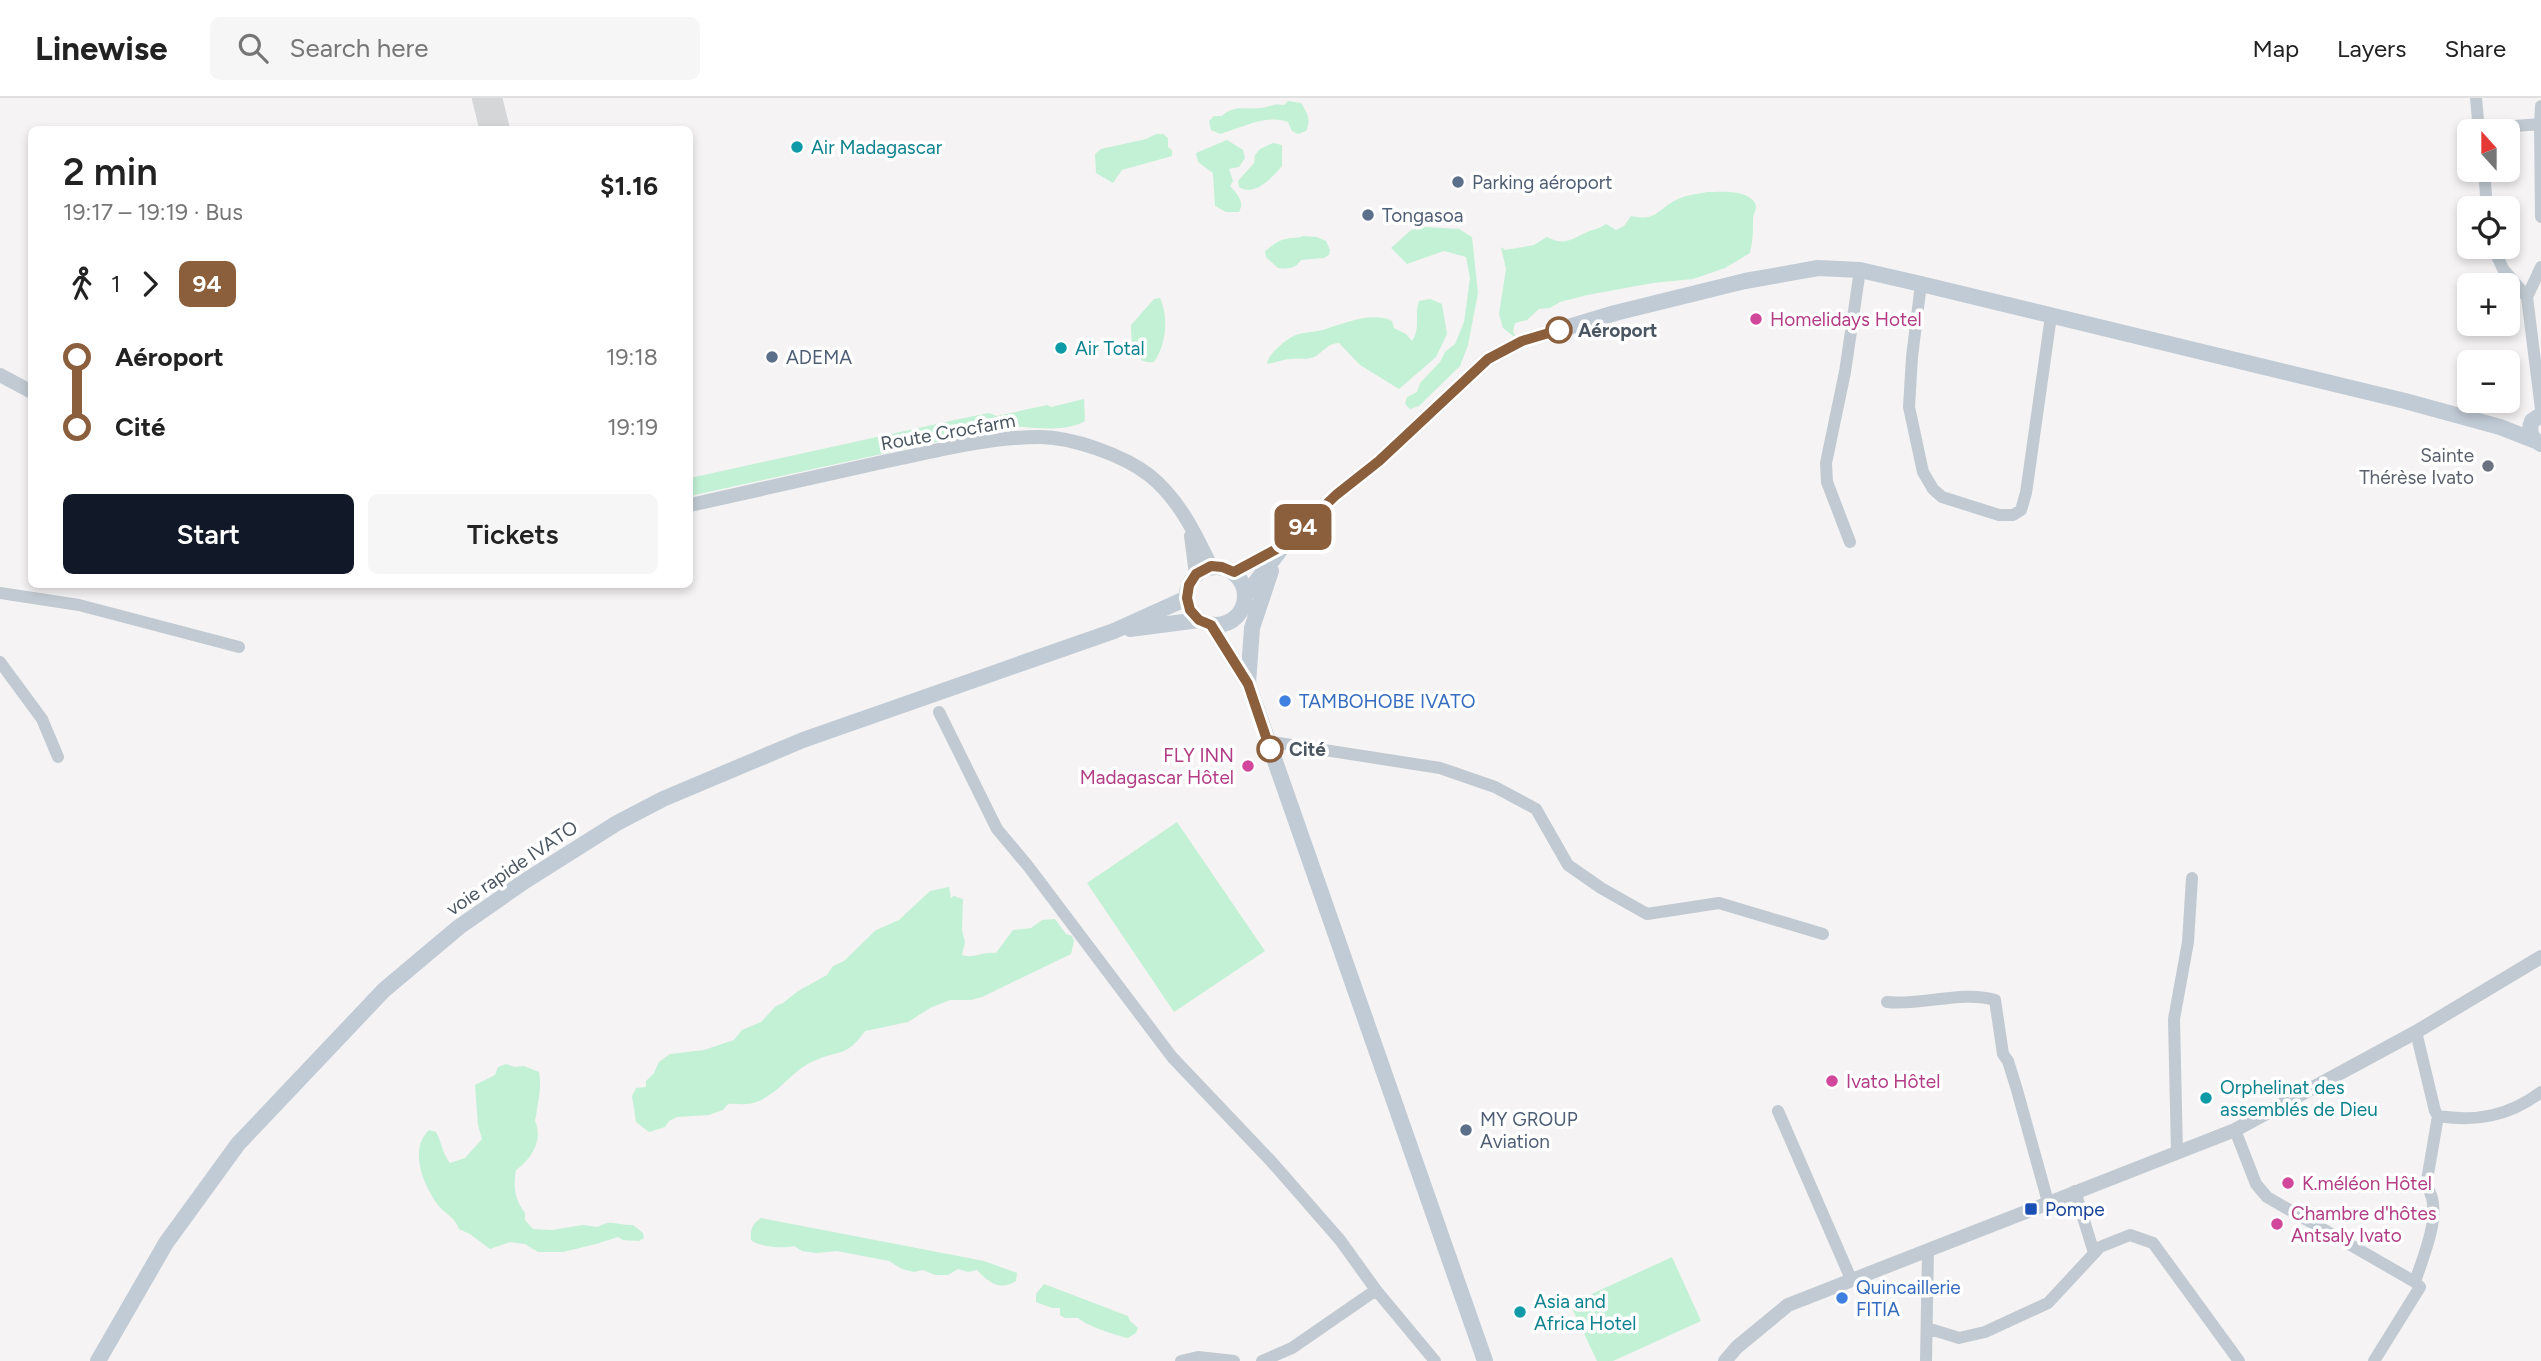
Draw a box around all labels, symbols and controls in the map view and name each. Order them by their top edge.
search box [210,17,700,80]
text: Linewise [35,29,168,68]
icon: search [234,29,272,67]
text: Search here [290,32,428,64]
text: Map [2252,34,2299,63]
text: Layers [2337,34,2406,63]
text: Share [2444,34,2506,63]
north arrow [2457,119,2520,182]
map controls [2457,119,2520,413]
place label: Air Madagascar [811,136,943,159]
marker: Air Madagascar [789,139,805,155]
text: 2 min [63,149,158,195]
text: $1.16 [600,170,658,202]
place label: Parking aéroport [1472,171,1612,194]
marker: Parking aéroport [1450,174,1466,190]
button: locate [2457,196,2520,259]
text: 19:17 – 19:19 · Bus [63,198,243,226]
place label: Tongasoa [1382,204,1463,227]
marker: Tongasoa [1360,207,1376,223]
icon: walk [63,265,101,303]
icon: forward [131,265,169,303]
text: 94 [193,269,222,298]
text: 1 [111,270,121,298]
button: + [2457,273,2520,336]
place label: Homelidays Hotel [1770,308,1922,331]
marker: Homelidays Hotel [1748,311,1764,327]
marker: Aéroport [1546,317,1572,343]
place label: Aéroport [1578,319,1658,342]
place label: Air Total [1075,337,1145,360]
marker: Air Total [1053,340,1069,356]
text: Aéroport [115,341,224,373]
text: 19:18 [606,343,658,371]
place label: ADEMA [786,346,852,369]
marker: ADEMA [764,349,780,365]
button: − [2457,350,2520,413]
street label: Route Crocfarm [879,409,1017,455]
text: Cité [115,411,165,443]
text: 19:19 [607,413,658,441]
place label: Sainte Thérèse Ivato [2359,444,2474,489]
marker: Sainte Thérèse Ivato [2480,458,2496,474]
button: Start [63,494,354,574]
button: Tickets [368,494,658,574]
line badge: 94 [1272,504,1334,550]
text: 94 [1288,512,1318,541]
place label: TAMBOHOBE IVATO [1299,690,1475,713]
marker: TAMBOHOBE IVATO [1277,693,1293,709]
marker: Cité [1257,736,1283,762]
place label: Cité [1289,738,1326,761]
place label: FLY INN Madagascar Hôtel [1080,744,1234,789]
marker: FLY INN Madagascar Hôtel [1240,758,1256,774]
street label: voie rapide IVATO [442,816,582,920]
place label: Ivato Hôtel [1846,1070,1940,1093]
marker: Ivato Hôtel [1824,1073,1840,1089]
place label: Orphelinat des assemblés de Dieu [2220,1076,2378,1121]
marker: Orphelinat des assemblés de Dieu [2198,1090,2214,1106]
place label: MY GROUP Aviation [1480,1108,1578,1153]
marker: MY GROUP Aviation [1458,1122,1474,1138]
place label: K.méléon Hôtel [2302,1172,2432,1195]
marker: K.méléon Hôtel [2280,1175,2296,1191]
place label: Pompe [2045,1198,2105,1221]
marker: Pompe [2023,1201,2039,1217]
place label: Chambre d'hôtes Antsaly Ivato [2291,1202,2437,1247]
marker: Chambre d'hôtes Antsaly Ivato [2269,1216,2285,1232]
place label: Quincaillerie FITIA [1856,1276,1961,1321]
place label: Asia and Africa Hotel [1534,1290,1636,1335]
marker: Quincaillerie FITIA [1834,1290,1850,1306]
marker: Asia and Africa Hotel [1512,1304,1528,1320]

